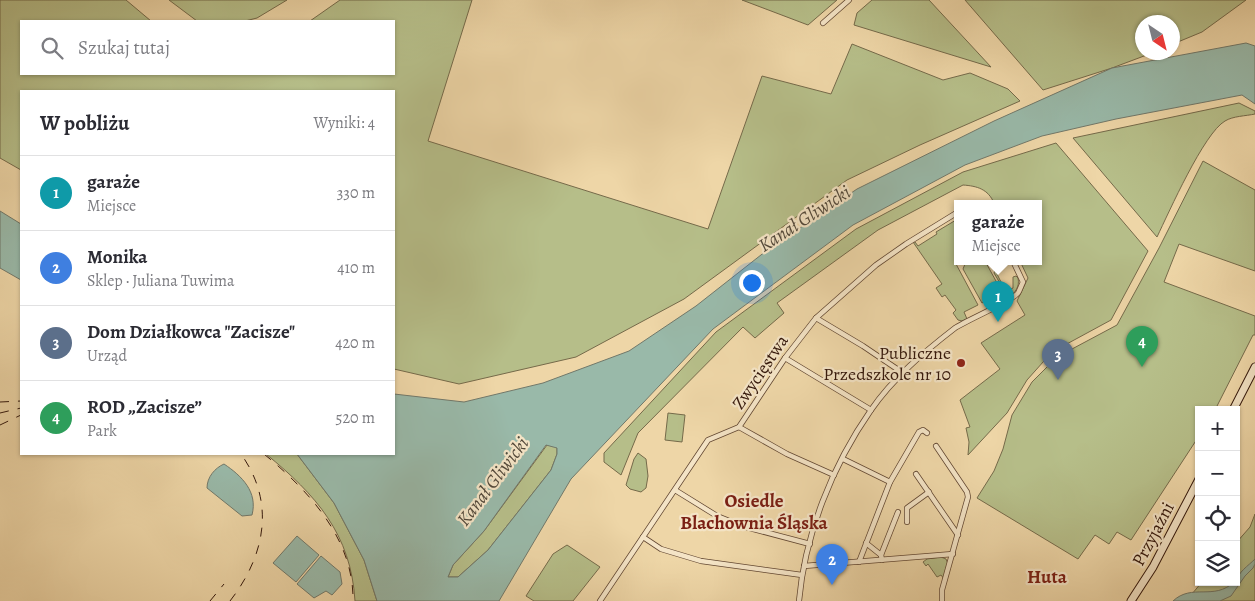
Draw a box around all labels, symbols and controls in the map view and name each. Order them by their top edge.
north arrow [1135,15,1180,60]
search box [20,20,395,75]
icon: search [38,34,66,62]
text: Szukaj tutaj [78,35,170,61]
text: W pobliżu [40,109,129,137]
text: Wyniki: 4 [313,112,375,134]
text: garaże [87,169,140,195]
water label: Kanał Gliwicki [753,179,856,258]
text: 1 [53,182,59,204]
text: 330 m [337,182,375,204]
text: Miejsce [87,195,136,217]
popup [954,200,1042,265]
text: garaże [972,209,1024,235]
text: Miejsce [972,235,1021,257]
text: Monika [87,244,147,270]
text: 2 [52,257,60,279]
text: 410 m [337,257,375,279]
text: Sklep · Juliana Tuwima [87,270,234,292]
your location [739,270,765,296]
pin: 1 [982,281,1014,322]
text: Dom Działkowca "Zacisze" [87,319,295,345]
pin: 4 [1126,326,1158,367]
street label: Zwycięstwa [726,330,794,414]
text: 3 [53,332,59,354]
text: 420 m [335,332,375,354]
pin: 3 [1042,339,1074,380]
place label: Publiczne Przedszkole nr 10 [823,341,951,386]
text: Urząd [87,345,127,367]
marker: Publiczne Przedszkole nr 10 [955,357,967,369]
text: ROD „Zacisze” [87,394,202,420]
map controls [1195,406,1240,586]
button: + [1195,406,1240,451]
text: 4 [52,407,60,429]
text: 520 m [336,407,375,429]
text: Park [87,420,117,442]
water label: Kanał Gliwicki [451,432,535,531]
button: − [1195,451,1240,496]
district label: Osiedle Blachownia Śląska [680,488,829,536]
button: locate [1195,496,1240,541]
street label: Przyjaźni [1126,498,1180,570]
button: layers [1195,541,1240,586]
pin: 2 [816,544,848,585]
district label: Huta [1027,564,1068,590]

